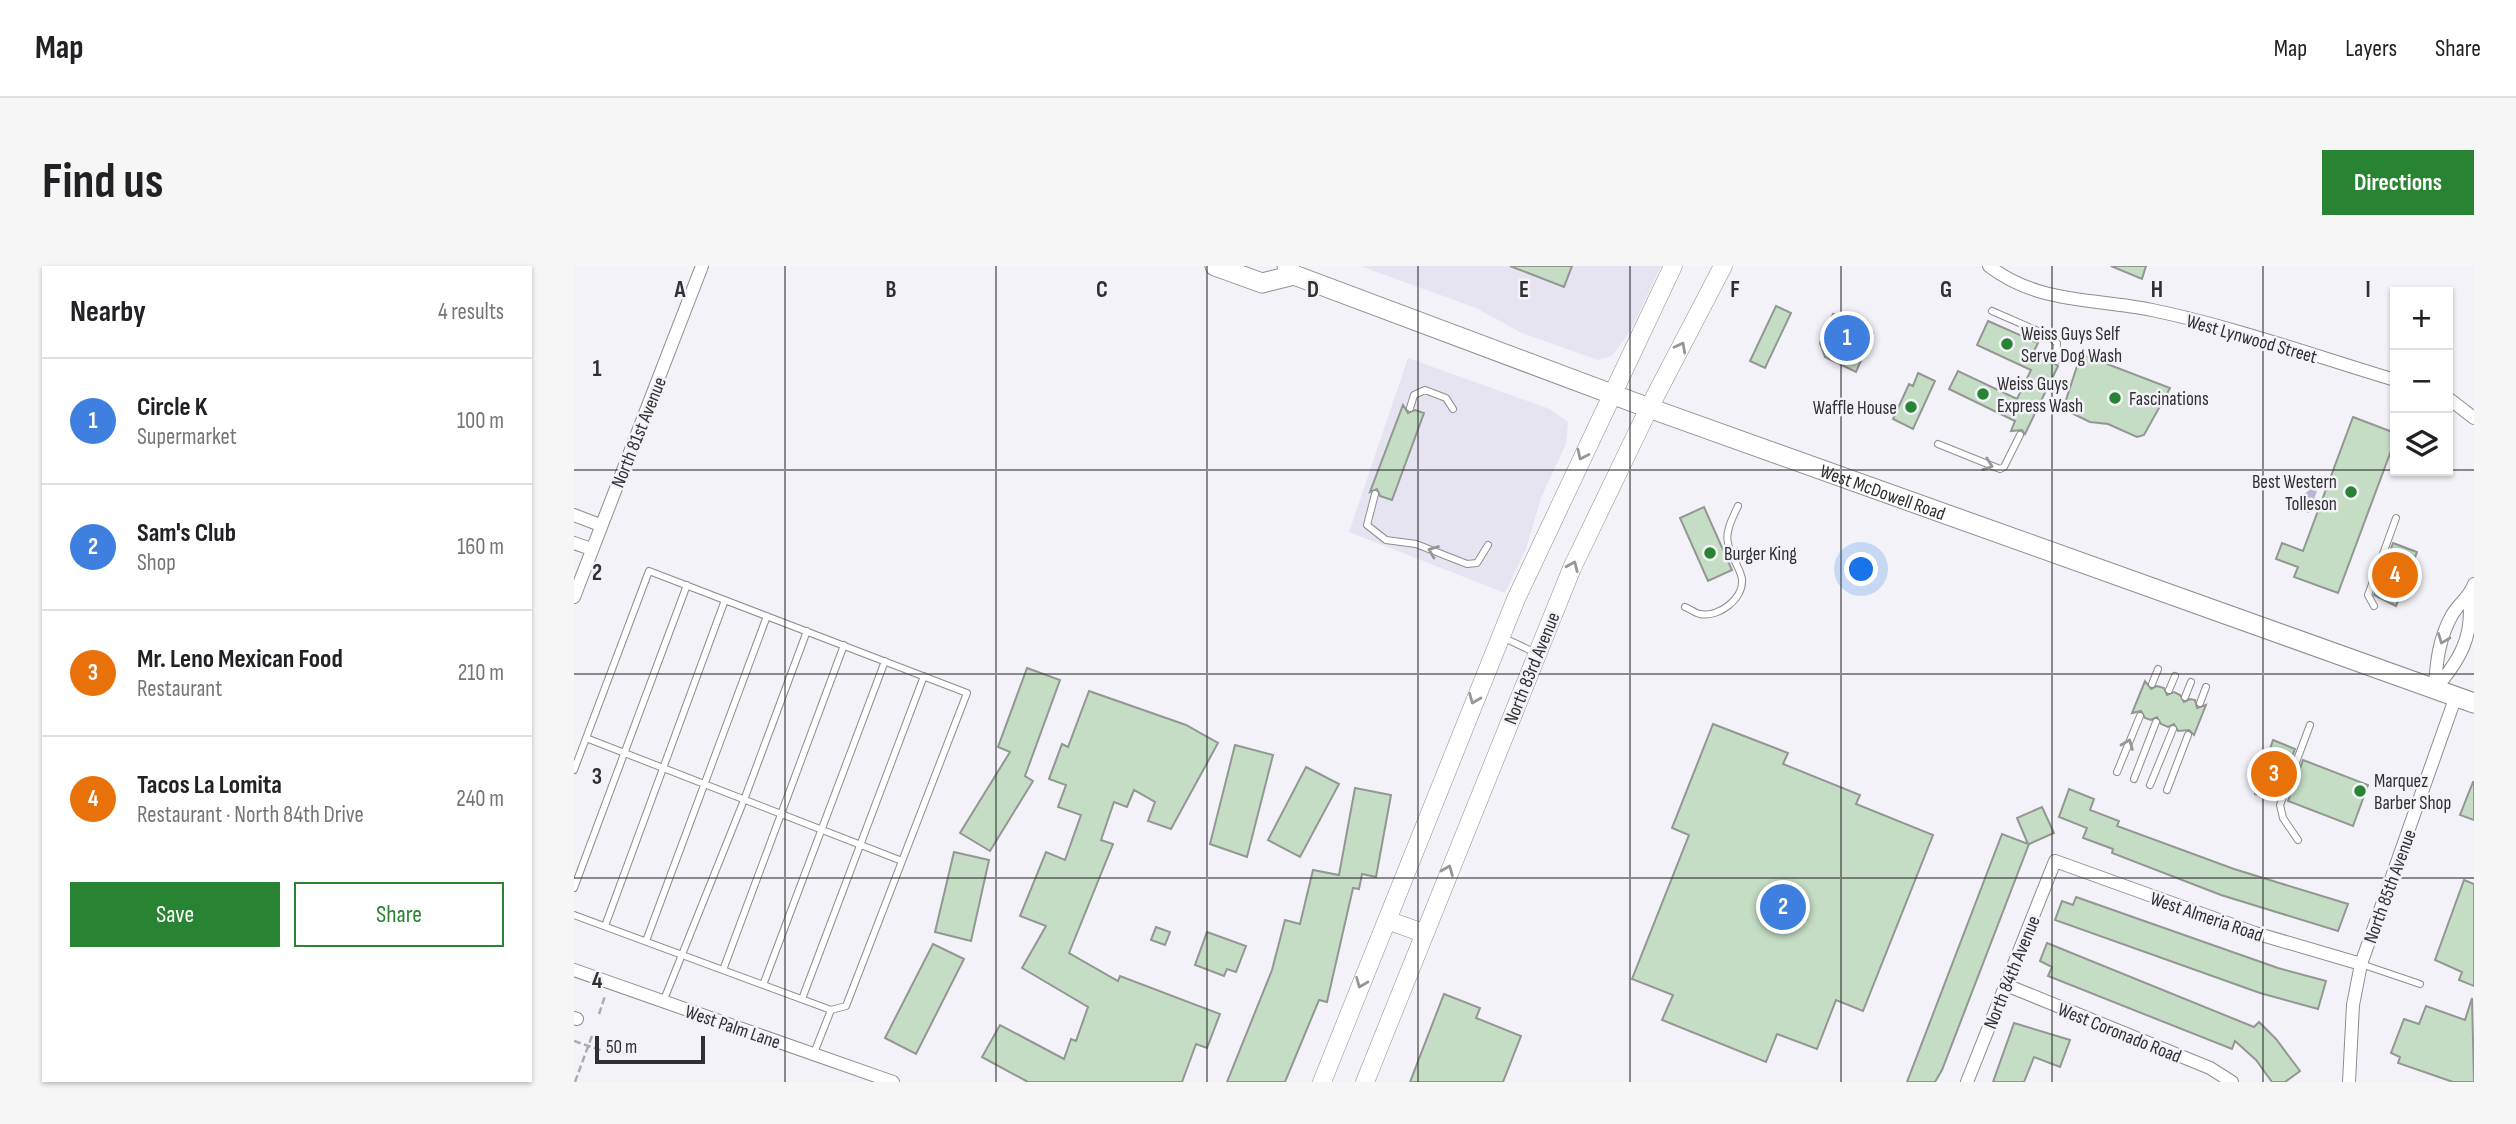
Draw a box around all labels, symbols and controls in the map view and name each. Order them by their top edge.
text: Map [35,28,84,68]
text: Map [2274,34,2307,63]
text: Layers [2345,34,2397,63]
text: Share [2435,34,2481,63]
button: Directions [2322,150,2474,215]
text: Find us [42,153,164,212]
text: A [674,276,687,304]
text: B [886,276,897,304]
text: C [1096,276,1108,304]
text: D [1307,276,1319,304]
text: E [1519,276,1529,304]
text: F [1730,276,1740,304]
text: G [1940,276,1952,304]
text: H [2151,276,2163,304]
text: I [2365,276,2371,304]
map controls [2390,287,2453,476]
button: + [2390,287,2453,350]
text: Nearby [70,294,146,330]
text: 4 results [438,298,504,326]
street label: West Lynwood Street [2184,310,2320,369]
pin: 1 [1824,312,1870,364]
place label: Weiss Guys Self Serve Dog Wash [2021,323,2122,368]
marker: Weiss Guys Self Serve Dog Wash [1999,336,2015,352]
one-way arrow [1672,342,1686,354]
button: − [2390,350,2453,413]
text: 1 [592,355,602,383]
place label: Weiss Guys Express Wash [1997,373,2083,418]
street label: North 81st Avenue [607,374,672,491]
marker: Weiss Guys Express Wash [1975,386,1991,402]
place label: Fascinations [2129,388,2209,411]
marker: Fascinations [2107,390,2123,406]
text: Circle K [137,392,208,423]
place label: Waffle House [1813,397,1897,420]
marker: Waffle House [1903,399,1919,415]
text: 1 [88,407,98,435]
text: 100 m [457,407,504,435]
button: layers [2390,413,2453,476]
text: Supermarket [137,423,237,451]
one-way arrow [1576,448,1590,460]
one-way arrow [1981,457,1993,471]
street label: West McDowell Road [1817,460,1948,526]
place label: Best Western Tolleson [2252,471,2337,516]
marker: Best Western Tolleson [2343,484,2359,500]
text: Sam's Club [137,518,236,549]
text: 2 [88,533,98,561]
text: 160 m [457,533,504,561]
place label: Burger King [1724,543,1797,566]
one-way arrow [1428,545,1440,559]
marker: Burger King [1702,545,1718,561]
text: Shop [137,549,176,577]
pin: 4 [2372,549,2418,601]
your location [1844,552,1878,586]
text: 2 [592,559,602,587]
one-way arrow [1565,560,1579,573]
street label: North 83rd Avenue [1499,609,1565,728]
one-way arrow [2437,633,2451,645]
text: Mr. Leno Mexican Food [137,644,343,675]
text: 3 [88,659,98,687]
text: 210 m [458,659,504,687]
text: Restaurant [137,675,222,703]
one-way arrow [1469,693,1483,705]
one-way arrow [2120,739,2134,751]
pin: 3 [2251,748,2297,800]
text: 3 [592,763,602,791]
text: Tacos La Lomita [137,770,282,801]
place label: Marquez Barber Shop [2374,770,2451,815]
marker: Marquez Barber Shop [2352,783,2368,799]
text: 4 [88,785,98,813]
text: 240 m [456,785,504,813]
text: Restaurant · North 84th Drive [137,801,364,829]
street label: North 85th Avenue [2359,826,2422,947]
one-way arrow [1440,865,1454,877]
pin: 2 [1760,881,1806,933]
button: Save [70,882,280,947]
button: Share [294,882,504,947]
street label: West Almeria Road [2147,887,2266,948]
street label: North 84th Avenue [1979,912,2046,1033]
text: 4 [592,967,603,995]
one-way arrow [1356,977,1370,989]
street label: West Coronado Road [2054,998,2185,1069]
street label: West Palm Lane [682,1000,783,1054]
scale bar [595,1033,705,1065]
text: 50 m [606,1036,637,1059]

